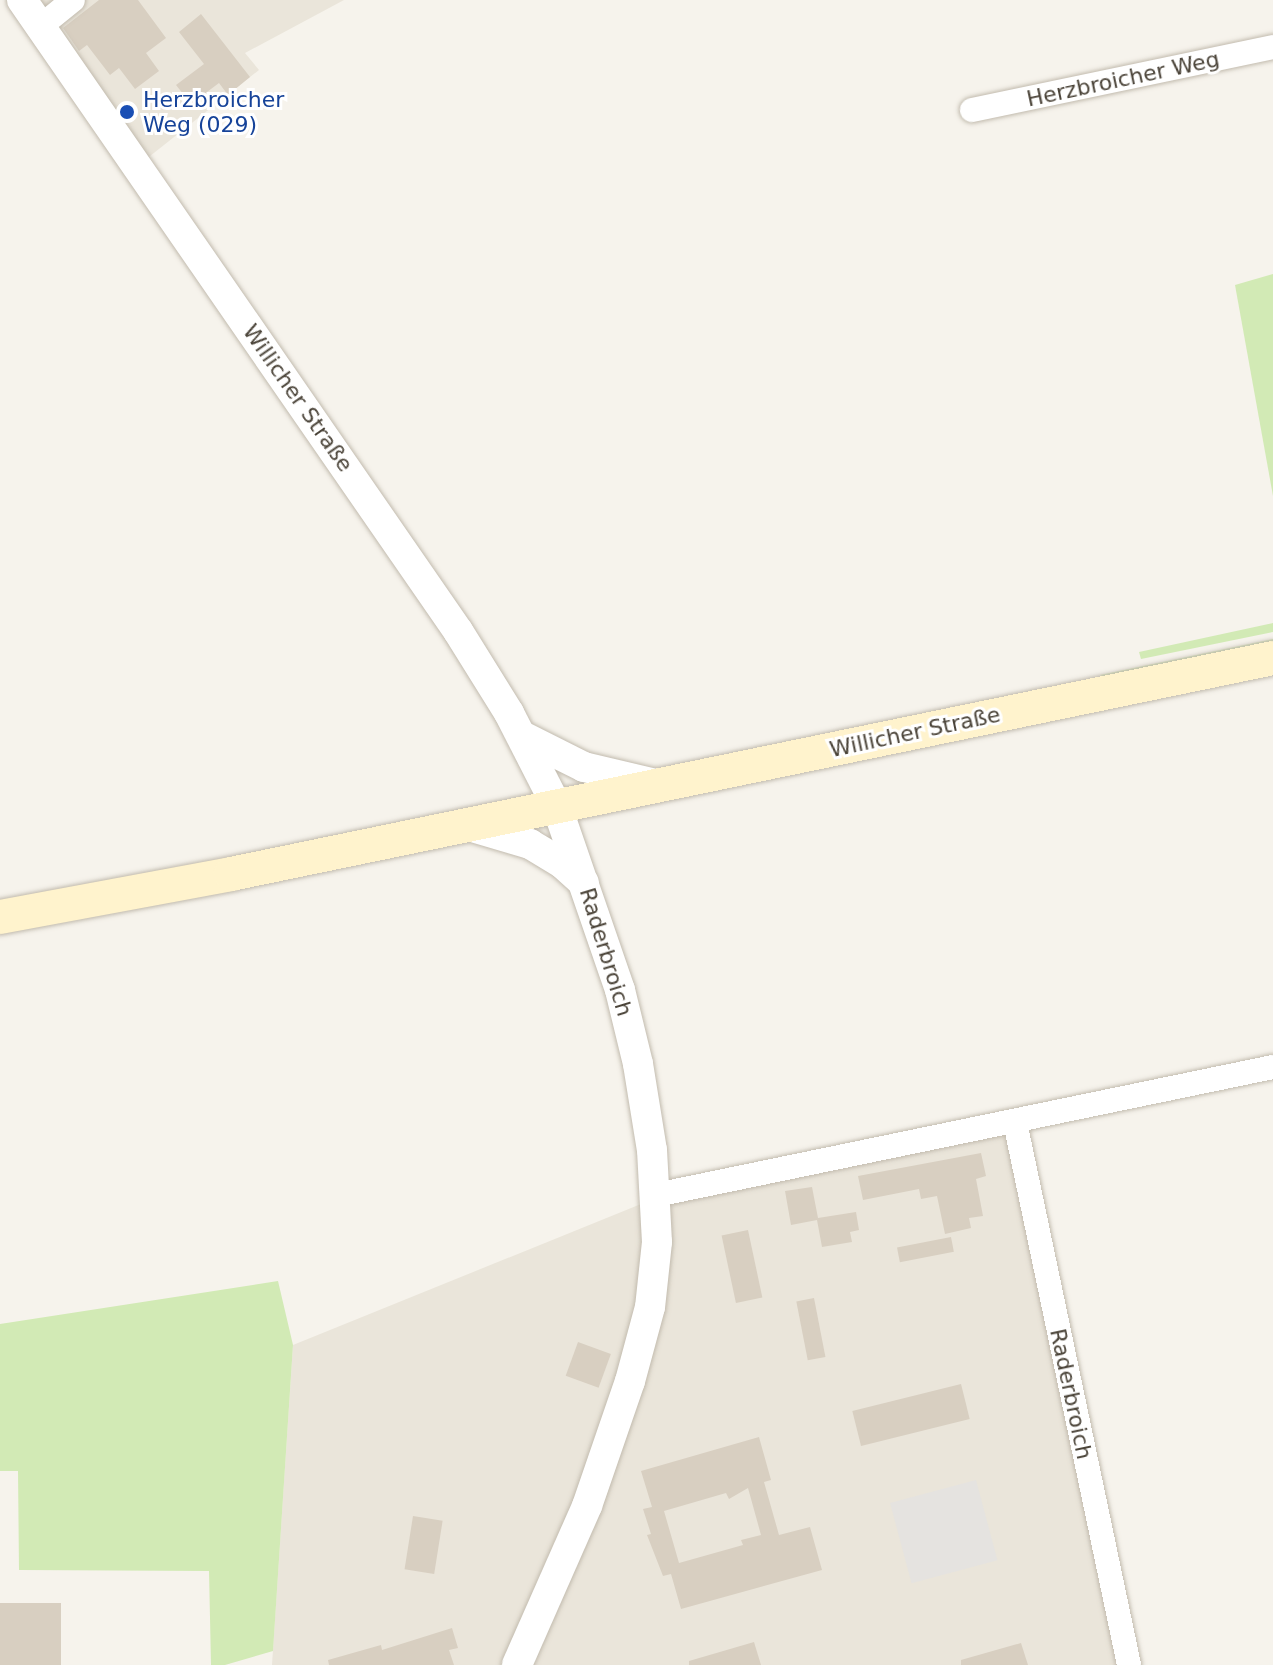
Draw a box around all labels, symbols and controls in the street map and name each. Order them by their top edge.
street label: Herzbroicher Weg [1024,46,1222,112]
place label: Herzbroicher Weg (029) [143,86,284,138]
marker: Herzbroicher Weg (029) [118,103,136,121]
street label: Willicher Straße [237,319,359,477]
street label: Willicher Straße [827,701,1003,763]
street label: Raderbroich [574,885,638,1019]
street label: Raderbroich [1044,1326,1098,1462]

